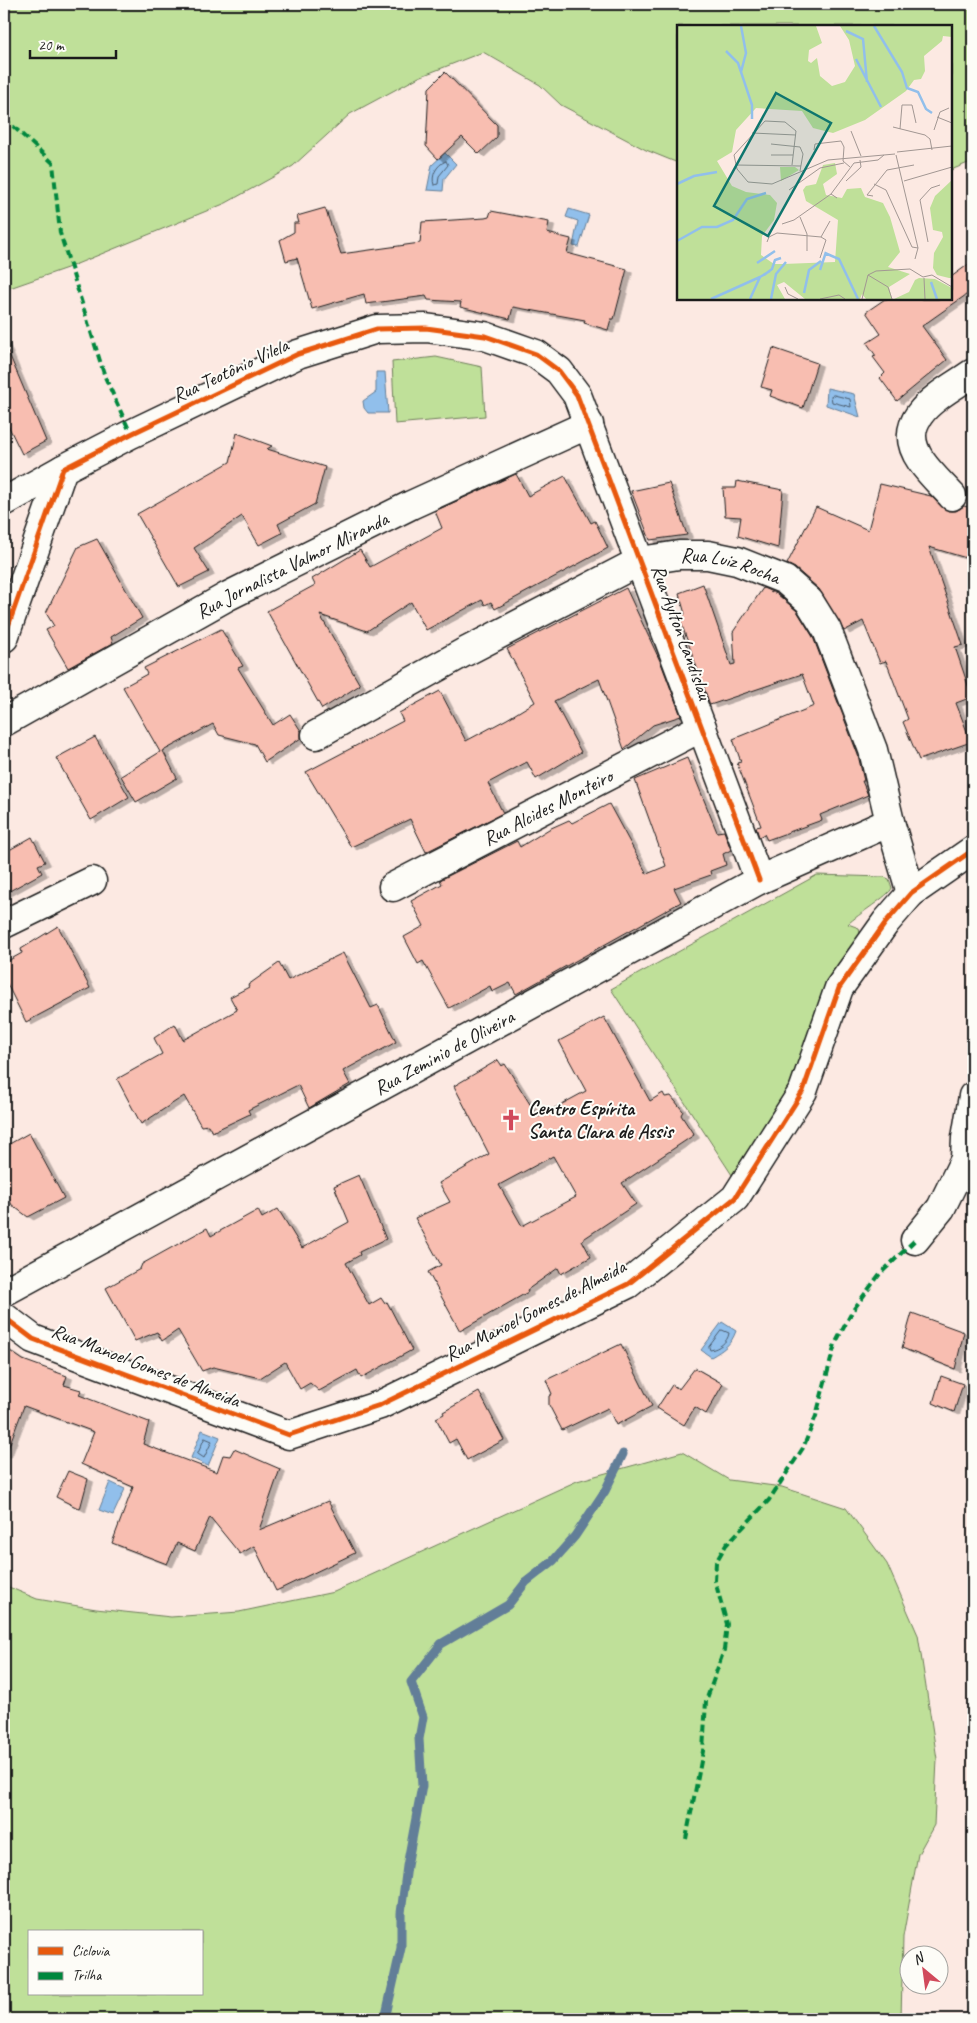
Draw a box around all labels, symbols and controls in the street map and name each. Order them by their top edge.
inset map [677,25,952,300]
scale bar [30,28,116,60]
text: 20 m [38,36,65,55]
street label: Rua Teotônio Vilela [168,332,294,408]
street label: Rua Jornalista Valmor Miranda [191,505,394,625]
street label: Rua Luiz Rocha [681,543,785,590]
street label: Rua Aylton Landislau [646,561,718,704]
street label: Rua Alcides Monteiro [479,763,618,851]
street label: Rua Zeminio de Oliveira [370,1003,520,1101]
place label: Centro Espírita Santa Clara de Assis [528,1096,675,1144]
church icon: Centro Espírita Santa Clara de Assis [498,1107,524,1133]
street label: Rua Manoel Gomes de Almeida [441,1253,632,1367]
street label: Rua Manoel Gomes de Almeida [48,1318,245,1414]
legend [28,1930,202,1996]
text: Ciclovia [72,1942,111,1961]
north arrow [900,1946,950,1996]
text: N [910,1948,928,1969]
text: Trilha [72,1966,102,1985]

